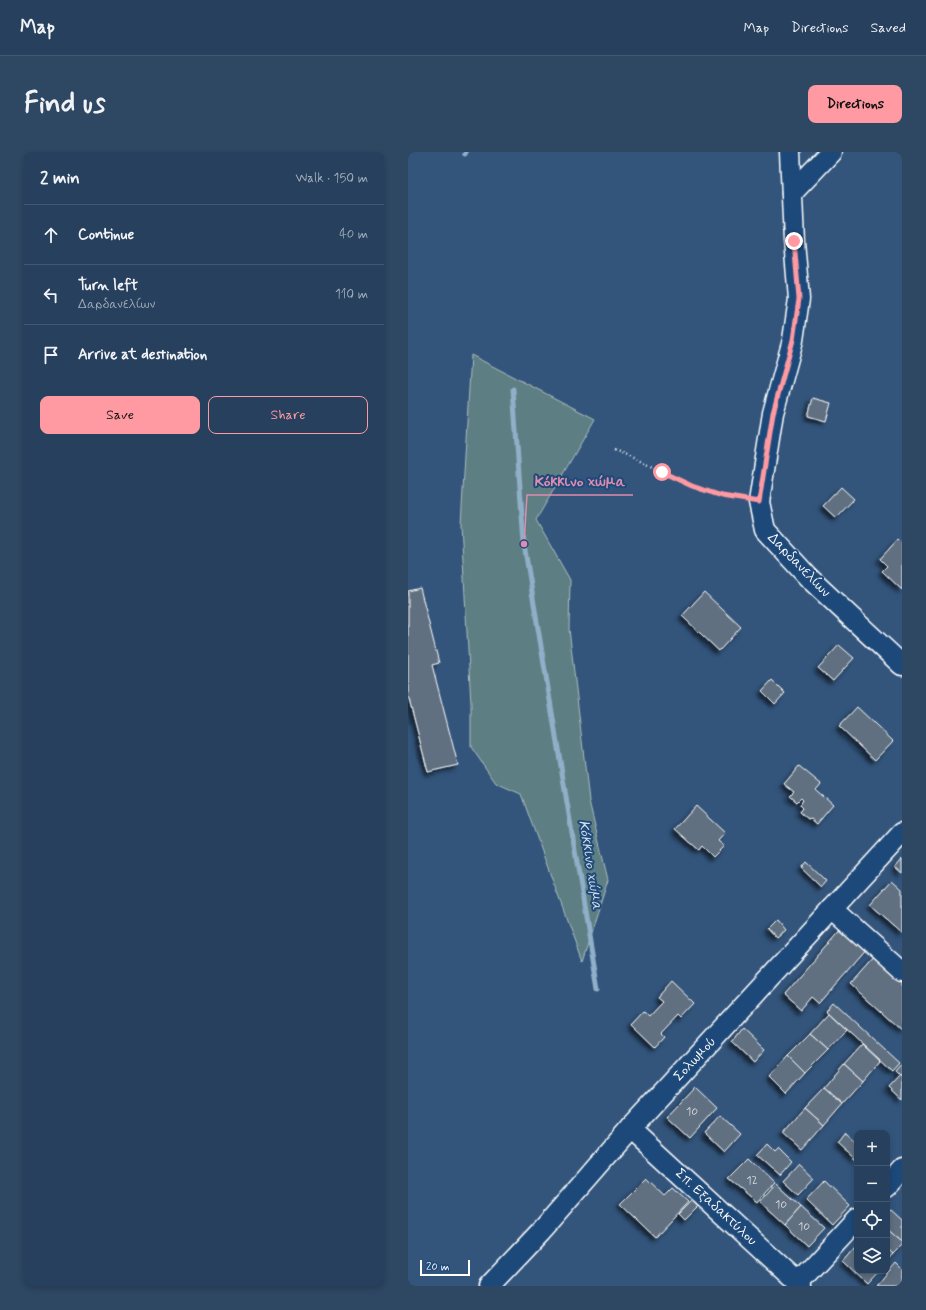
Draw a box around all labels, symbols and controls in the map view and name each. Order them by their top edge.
text: Map [20,15,55,40]
text: Map [743,19,769,37]
text: Directions [791,19,849,37]
text: Saved [871,19,906,37]
button: Directions [808,85,902,123]
text: Find us [24,86,105,123]
text: 2 min [40,167,80,189]
text: Walk · 150 m [295,170,368,187]
icon: ahead [40,224,62,246]
text: Continue [78,225,134,245]
text: 40 m [339,226,368,243]
route end [785,232,803,250]
text: Turn left [78,276,138,296]
icon: left [40,284,62,306]
text: 110 m [335,286,368,303]
text: Δαρδανελίων [78,296,155,313]
icon: arrive [40,344,62,366]
text: Arrive at destination [78,345,207,365]
button: Save [40,396,200,434]
button: Share [208,396,368,434]
route start [653,463,671,481]
callout: Κόκκινο χώμα [527,468,633,495]
text: Κόκκινο χώμα [535,472,626,492]
street label: Δαρδανελίων [764,529,834,601]
water label: Κόκκινο χώμα [573,819,607,912]
street label: Σολωμού [670,1033,720,1085]
house number: 10 [686,1104,698,1120]
map controls [854,1130,890,1274]
button: + [854,1130,890,1166]
street label: Σπ. Εξαδακτύλου [671,1164,761,1250]
button: − [854,1166,890,1202]
house number: 12 [746,1173,758,1189]
house number: 10 [775,1197,787,1213]
button: locate [854,1202,890,1238]
house number: 10 [798,1219,810,1235]
button: layers [854,1238,890,1274]
scale bar [420,1258,470,1277]
text: 20 m [426,1260,449,1274]

